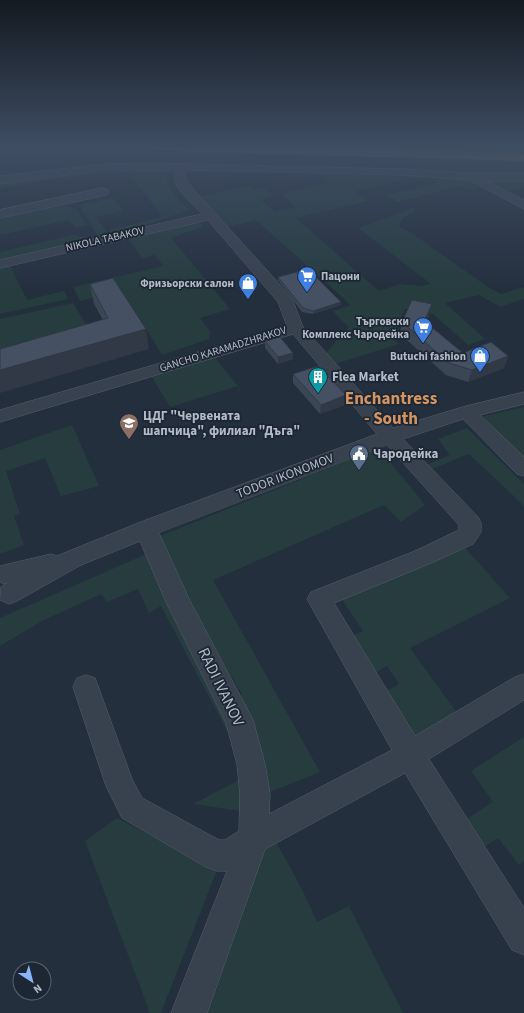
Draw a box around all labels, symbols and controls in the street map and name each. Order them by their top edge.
street label: NIKOLA TABAKOV [64,223,146,255]
supermarket icon: Пацони [296,265,318,293]
place label: Пацони [321,269,360,284]
shop icon: Фризьорски салон [237,272,259,300]
place label: Фризьорски салон [140,276,234,291]
place label: Търговски Комплекс Чародейка [302,314,409,342]
supermarket icon: Търговски Комплекс Чародейка [412,316,434,344]
street label: GANCHO KARAMADZHRAKOV [158,322,289,375]
shop icon: Butuchi fashion [469,345,491,373]
place label: Butuchi fashion [390,349,466,364]
building icon: Flea Market [307,366,329,394]
place label: Flea Market [332,368,399,386]
district label: Enchantress - South [345,387,438,431]
place label: ЦДГ "Червената шапчица", филиал "Дъга" [143,407,300,440]
school or university icon: ЦДГ "Червената шапчица", филиал "Дъга" [118,412,140,440]
public building icon: Чародейка [348,443,370,471]
place label: Чародейка [373,445,439,463]
street label: TODOR IKONOMOV [234,449,337,503]
street label: RADI IVANOV [192,644,250,731]
north arrow [12,961,52,1001]
text: N [30,980,45,997]

